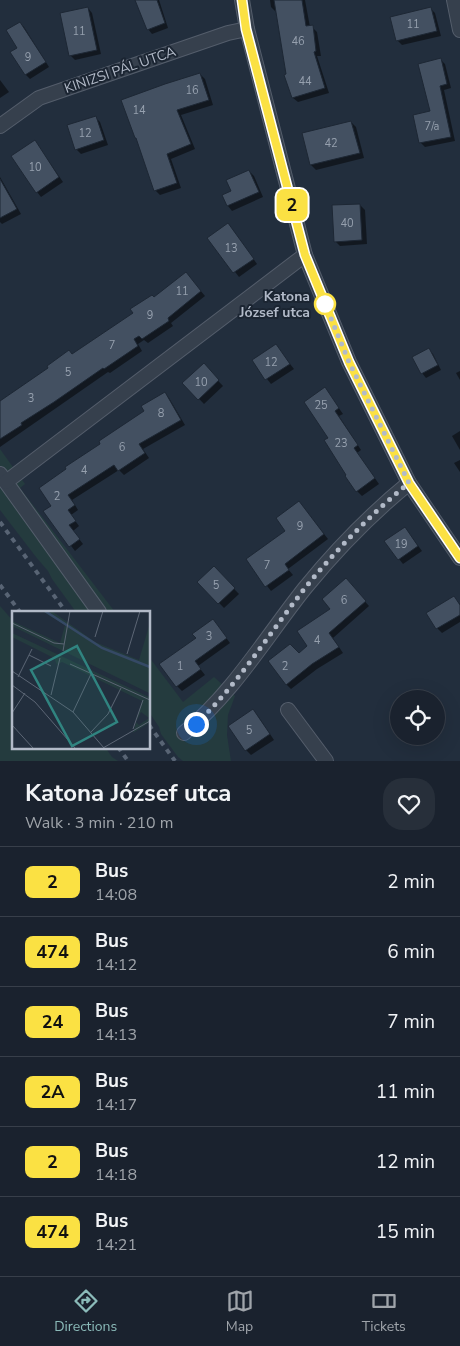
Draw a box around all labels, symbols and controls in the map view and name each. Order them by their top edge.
house number: 11 [406,17,420,32]
house number: 11 [72,24,86,39]
house number: 46 [291,34,305,49]
street label: KINIZSI PÁL UTCA [62,42,178,98]
house number: 9 [25,50,31,65]
house number: 44 [298,74,312,89]
house number: 16 [185,83,199,98]
house number: 14 [132,103,146,118]
house number: 7/a [425,119,440,134]
house number: 12 [78,126,92,141]
house number: 42 [324,136,338,151]
house number: 10 [28,160,42,175]
line badge: 2 [276,189,308,221]
text: 2 [287,193,297,217]
house number: 40 [340,216,354,231]
house number: 13 [224,241,238,256]
house number: 11 [175,284,189,299]
place label: Katona József utca [239,287,310,322]
marker: Katona József utca [314,293,336,315]
house number: 9 [147,308,153,323]
house number: 7 [109,338,115,353]
house number: 12 [264,355,278,370]
house number: 5 [65,365,72,380]
house number: 10 [194,375,208,390]
house number: 3 [28,391,34,406]
house number: 25 [314,398,328,413]
house number: 8 [158,406,165,421]
house number: 23 [334,436,348,451]
house number: 6 [119,440,126,455]
house number: 4 [81,463,88,478]
house number: 2 [54,489,60,504]
house number: 9 [297,519,303,534]
house number: 19 [394,537,408,552]
house number: 7 [264,558,270,573]
house number: 5 [213,578,220,593]
house number: 6 [341,593,348,608]
inset map [12,611,150,748]
house number: 3 [206,629,212,644]
house number: 4 [314,633,321,648]
house number: 1 [177,659,183,674]
house number: 2 [282,659,288,674]
map controls [390,690,445,745]
button: locate [390,690,445,745]
your location [184,712,209,737]
house number: 5 [246,723,253,738]
text: Katona József utca [25,777,231,809]
button: heart [383,778,435,830]
text: Walk · 3 min · 210 m [25,812,173,834]
text: Bus [95,858,128,884]
text: 2 min [387,869,435,895]
text: 2 [47,870,58,894]
text: 14:08 [95,884,137,906]
text: Bus [95,928,128,954]
text: 6 min [387,939,435,965]
text: 474 [36,940,69,964]
text: 14:12 [95,954,137,976]
text: Bus [95,998,128,1024]
text: 7 min [387,1009,435,1035]
text: 24 [42,1010,63,1034]
text: 14:13 [95,1024,137,1046]
text: Bus [95,1068,128,1094]
text: 11 min [376,1079,435,1105]
text: 2A [40,1080,65,1104]
text: 14:17 [95,1094,137,1116]
text: Bus [95,1138,128,1164]
text: 12 min [376,1149,435,1175]
text: 2 [47,1150,58,1174]
text: 14:18 [95,1164,137,1186]
text: Bus [95,1208,128,1234]
text: 15 min [376,1219,435,1245]
text: 474 [36,1220,69,1244]
text: 14:21 [95,1234,137,1256]
tab: Directions [54,1287,117,1336]
tab: Map [226,1287,254,1336]
tab: Tickets [362,1287,406,1336]

